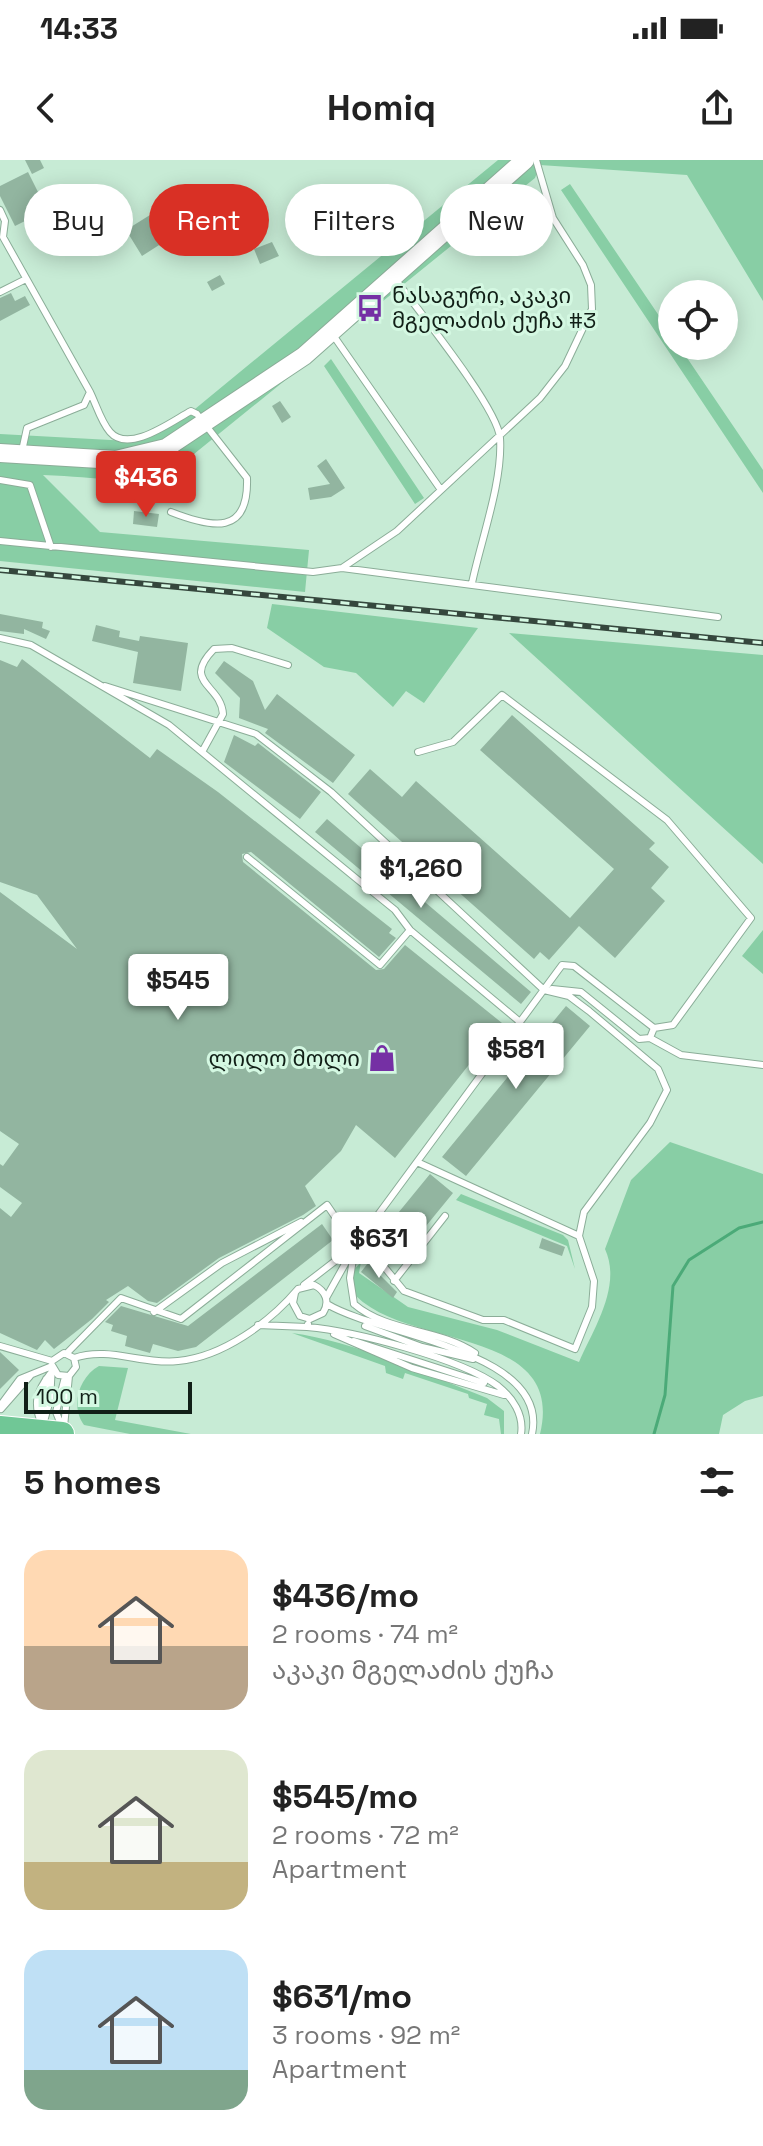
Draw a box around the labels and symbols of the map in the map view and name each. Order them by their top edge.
place label: ნასაგური, აკაკი მგელაძის ქუჩა #3 [392,281,596,334]
bus stop icon: ნასაგური, აკაკი მგელაძის ქუჩა #3 [355,293,385,323]
pin: $436 [99,451,193,519]
pin: $1,260 [356,842,486,910]
pin: $545 [131,954,225,1022]
pin: $581 [469,1023,563,1091]
shop icon: ლილო მოლი [367,1043,397,1073]
place label: ლილო მოლი [209,1044,360,1072]
pin: $631 [332,1212,426,1280]
scale bar [24,1378,192,1414]

